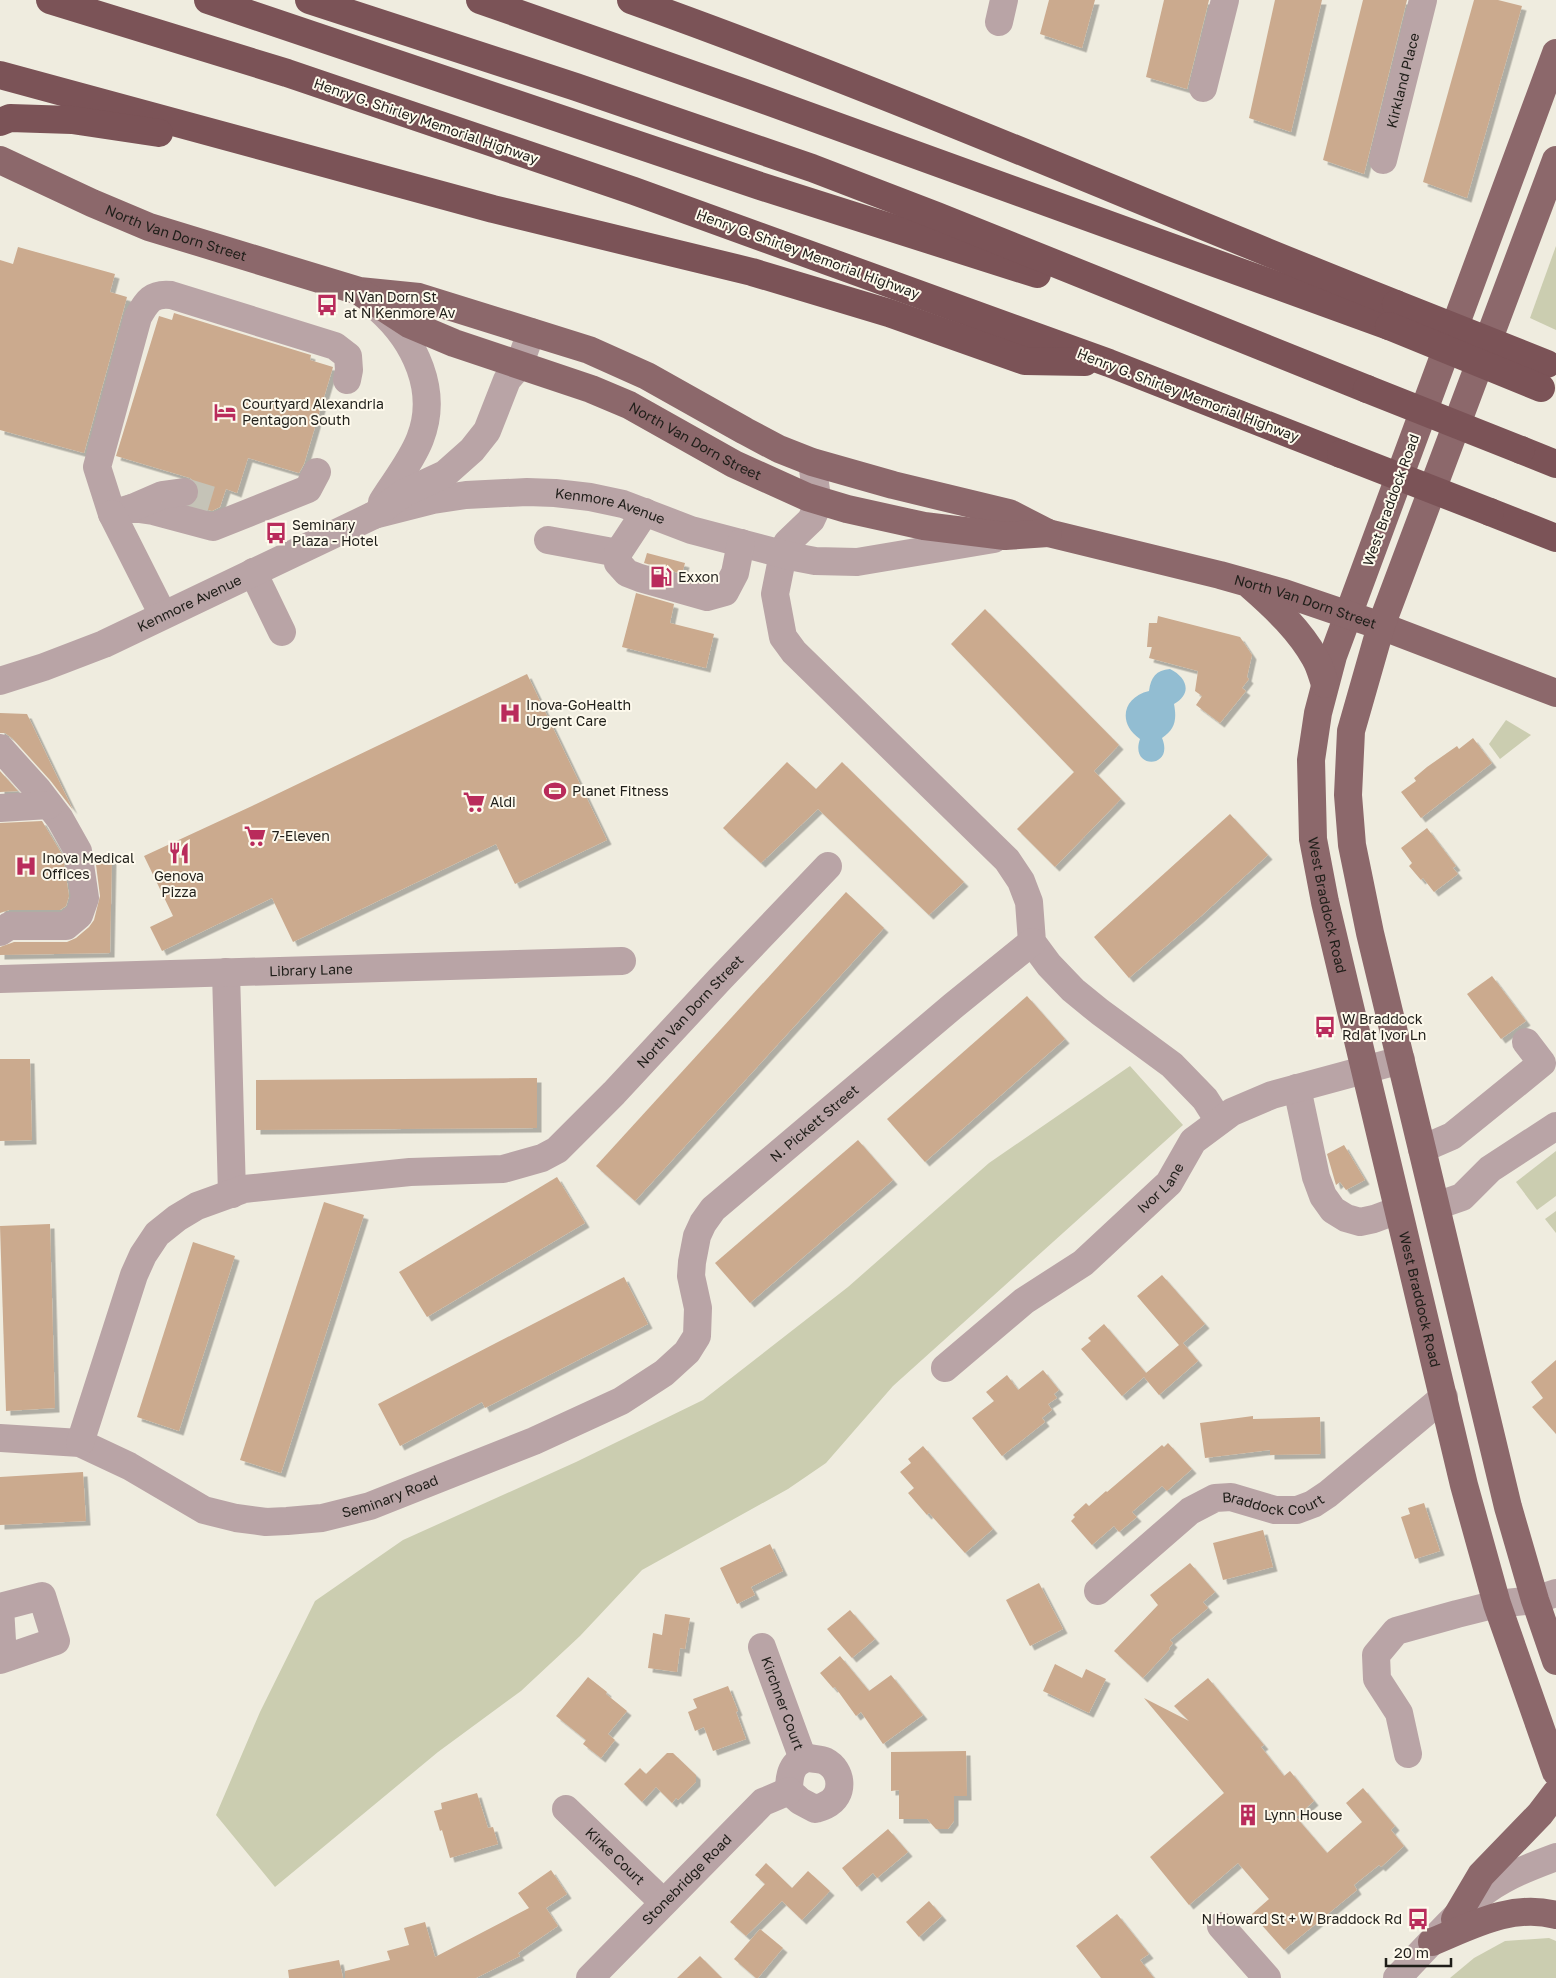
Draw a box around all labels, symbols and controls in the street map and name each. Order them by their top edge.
street label: Kirkland Place [1382,31,1422,130]
street label: Henry G. Shirley Memorial Highway [312,74,541,167]
street label: North Van Dorn Street [103,201,249,264]
street label: Henry G. Shirley Memorial Highway [694,205,922,302]
place label: N Van Dorn St at N Kenmore Av [344,288,455,321]
bus stop icon: N Van Dorn St at N Kenmore Av [314,292,340,318]
street label: Henry G. Shirley Memorial Highway [1075,344,1302,445]
place label: Courtyard Alexandria Pentagon South [242,395,384,428]
street label: North Van Dorn Street [626,398,764,483]
hotel icon: Courtyard Alexandria Pentagon South [212,399,238,425]
street label: West Braddock Road [1359,432,1422,568]
street label: Kenmore Avenue [554,484,668,527]
place label: Seminary Plaza - Hotel [292,516,378,549]
bus stop icon: Seminary Plaza - Hotel [263,520,289,546]
fuel station icon: Exxon [648,564,674,590]
place label: Exxon [678,568,719,585]
street label: North Van Dorn Street [1232,570,1379,632]
street label: Kenmore Avenue [134,571,244,635]
place label: Inova-GoHealth Urgent Care [526,696,631,729]
hospital icon: Inova-GoHealth Urgent Care [497,700,523,726]
sports icon: Planet Fitness [542,778,568,804]
place label: Planet Fitness [572,782,669,799]
supermarket icon: Aldi [461,789,487,815]
place label: Aldi [490,793,516,810]
supermarket icon: 7-Eleven [242,823,268,849]
place label: 7-Eleven [272,827,330,844]
street label: West Braddock Road [1305,835,1351,975]
restaurant icon: Genova Pizza [166,840,192,866]
place label: Inova Medical Offices [42,849,135,882]
hospital icon: Inova Medical Offices [13,853,39,879]
place label: Genova Pizza [154,867,204,900]
street label: North Van Dorn Street [633,951,746,1071]
street label: Library Lane [269,960,353,979]
place label: W Braddock Rd at Ivor Ln [1342,1010,1426,1043]
bus stop icon: W Braddock Rd at Ivor Ln [1312,1014,1338,1040]
street label: N. Pickett Street [766,1081,862,1165]
street label: Ivor Lane [1133,1160,1187,1216]
street label: West Braddock Road [1396,1230,1445,1369]
street label: Seminary Road [340,1471,440,1521]
street label: Braddock Court [1222,1488,1327,1518]
street label: Kirchner Court [758,1654,808,1752]
building icon: Lynn House [1235,1802,1261,1828]
place label: Lynn House [1264,1806,1342,1823]
street label: Kirke Court [582,1823,649,1888]
street label: Stonebridge Road [638,1830,735,1928]
bus stop icon: N Howard St + W Braddock Rd [1405,1906,1431,1932]
place label: N Howard St + W Braddock Rd [1201,1910,1402,1927]
scale bar [1386,1936,1451,1968]
text: 20 m [1394,1943,1429,1961]

